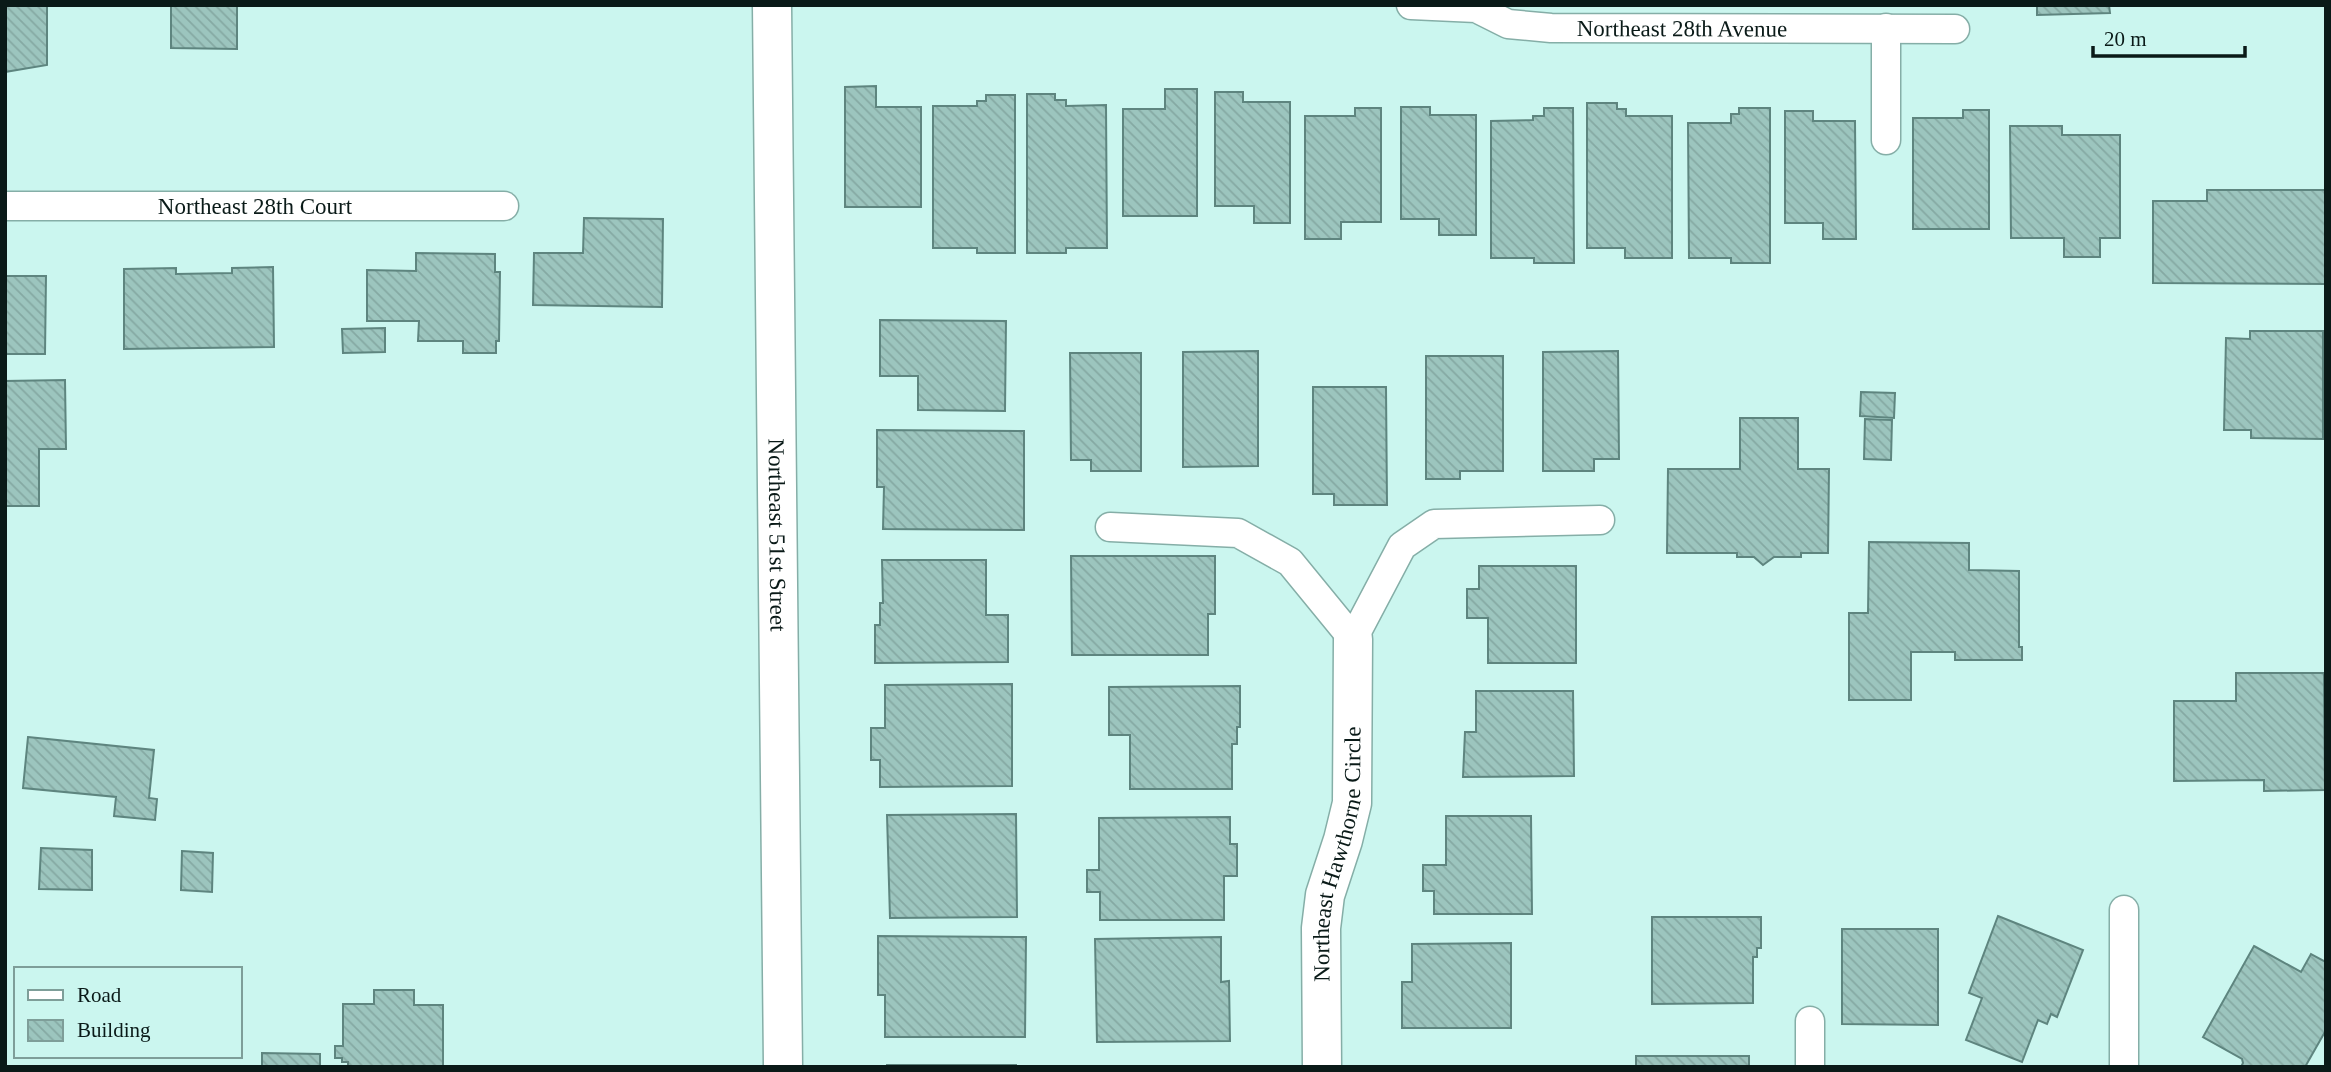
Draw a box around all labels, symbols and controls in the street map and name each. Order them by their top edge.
scale bar [2093,14,2245,58]
street label: Northeast 28th Avenue [1577,16,1787,42]
text: 20 m [2104,27,2147,51]
street label: Northeast 28th Court [158,194,353,219]
street label: Northeast 51st Street [763,438,790,632]
street label: Northeast Hawthorne Circle [1309,726,1366,982]
legend [14,967,242,1058]
text: Road [77,983,122,1007]
text: Building [77,1018,151,1042]

